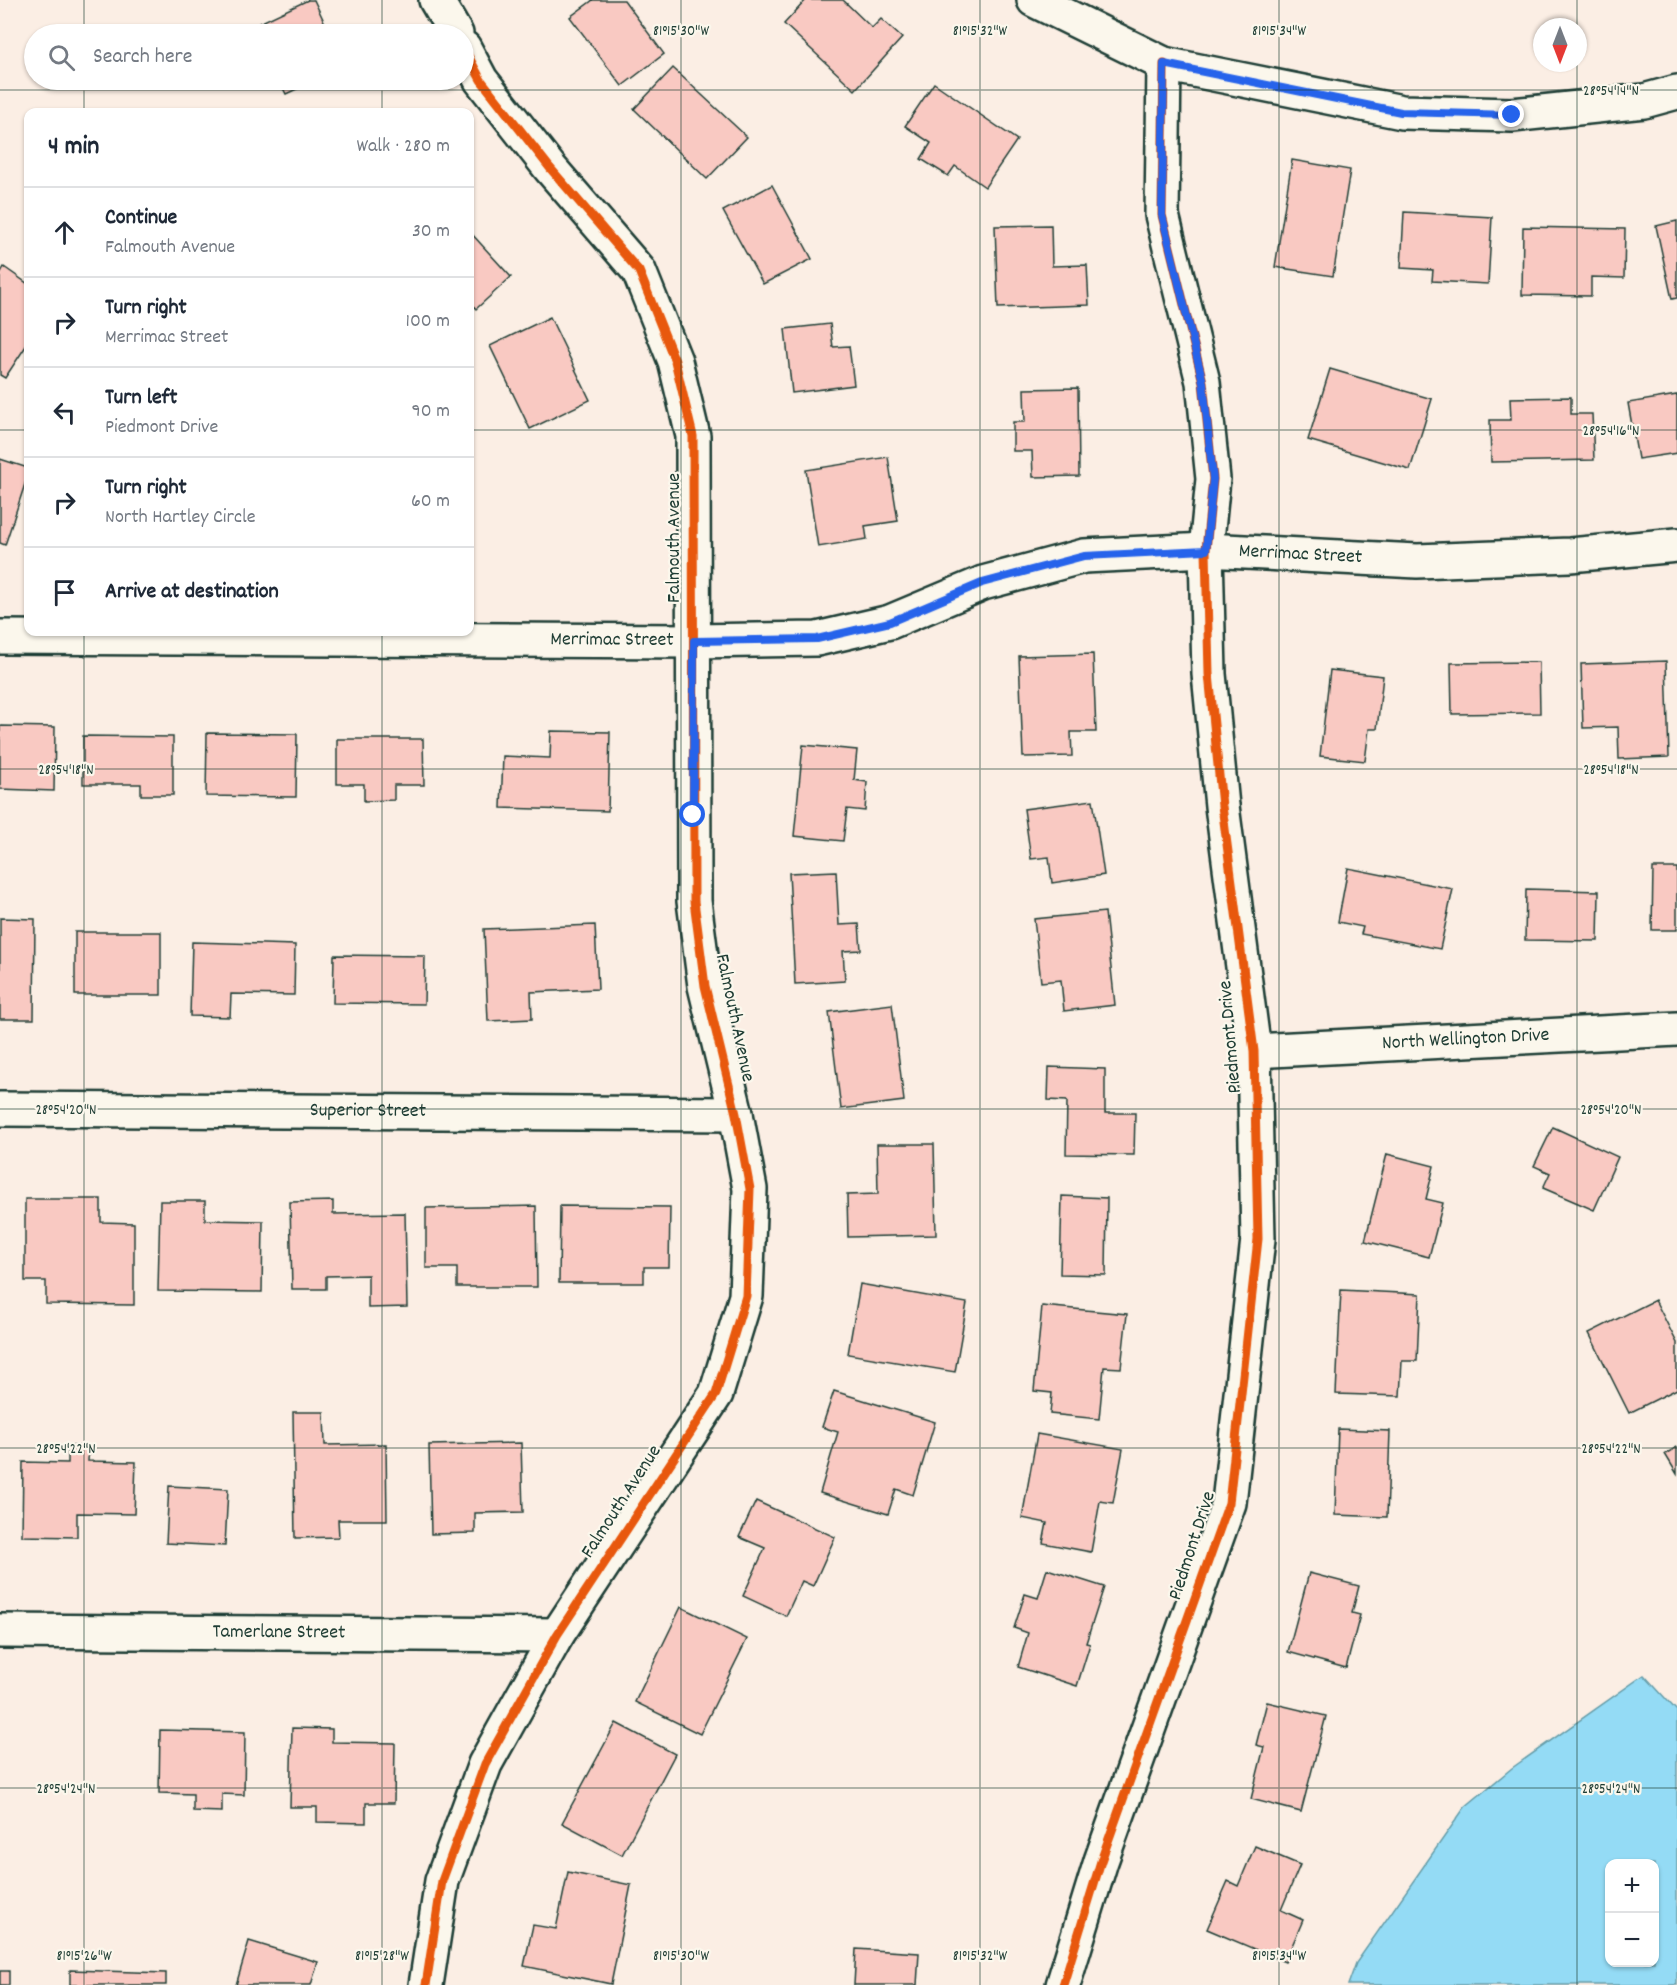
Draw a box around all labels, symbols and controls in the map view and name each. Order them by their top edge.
north arrow [1533,18,1587,72]
text: 81°15'30"W [653,21,709,43]
text: 81°15'32"W [953,21,1008,43]
text: 81°15'34"W [1252,21,1306,43]
search box [24,24,474,90]
icon: search [45,41,78,74]
text: Search here [93,42,192,73]
text: 28°54'14"N [1583,81,1639,103]
route end [1498,101,1524,127]
text: 4 min [48,129,99,166]
text: Walk · 280 m [356,133,450,161]
text: Continue [105,203,177,234]
icon: ahead [48,216,81,249]
text: 30 m [412,218,450,246]
text: Falmouth Avenue [105,234,235,262]
text: Turn right [105,293,187,324]
icon: right [48,306,81,339]
text: 100 m [406,308,450,336]
text: Merrimac Street [105,324,228,352]
text: Turn left [105,383,177,414]
icon: left [48,396,81,429]
text: 90 m [412,398,450,426]
text: Piedmont Drive [105,414,218,442]
text: 28°54'16"N [1583,421,1639,443]
text: Turn right [105,473,187,504]
street label: Falmouth Avenue [661,473,689,603]
icon: right [48,486,81,519]
text: 60 m [411,488,450,516]
text: North Hartley Circle [105,504,256,532]
street label: Merrimac Street [1238,538,1363,572]
icon: arrive [48,576,81,609]
text: Arrive at destination [105,577,279,608]
street label: Merrimac Street [550,626,674,655]
text: 28°54'18"N [38,760,94,782]
text: 28°54'18"N [1583,760,1639,782]
route start [679,801,705,827]
street label: Falmouth Avenue [707,951,761,1085]
street label: Piedmont Drive [1212,979,1250,1095]
street label: North Wellington Drive [1381,1022,1550,1058]
street label: Superior Street [310,1097,426,1126]
text: 28°54'20"N [36,1100,97,1122]
text: 28°54'20"N [1581,1100,1642,1122]
text: 28°54'22"N [36,1439,96,1461]
text: 28°54'22"N [1581,1439,1641,1461]
street label: Falmouth Avenue [575,1440,669,1564]
street label: Piedmont Drive [1162,1488,1224,1604]
street label: Tamerlane Street [212,1619,346,1647]
text: 28°54'24"N [36,1779,96,1801]
text: 28°54'24"N [1581,1779,1641,1801]
map controls [1605,1859,1659,1967]
button: + [1605,1859,1659,1913]
button: − [1605,1913,1659,1967]
text: 81°15'26"W [56,1946,112,1968]
text: 81°15'28"W [355,1946,409,1968]
text: 81°15'30"W [653,1946,709,1968]
text: 81°15'32"W [953,1946,1008,1968]
text: 81°15'34"W [1252,1946,1306,1968]

